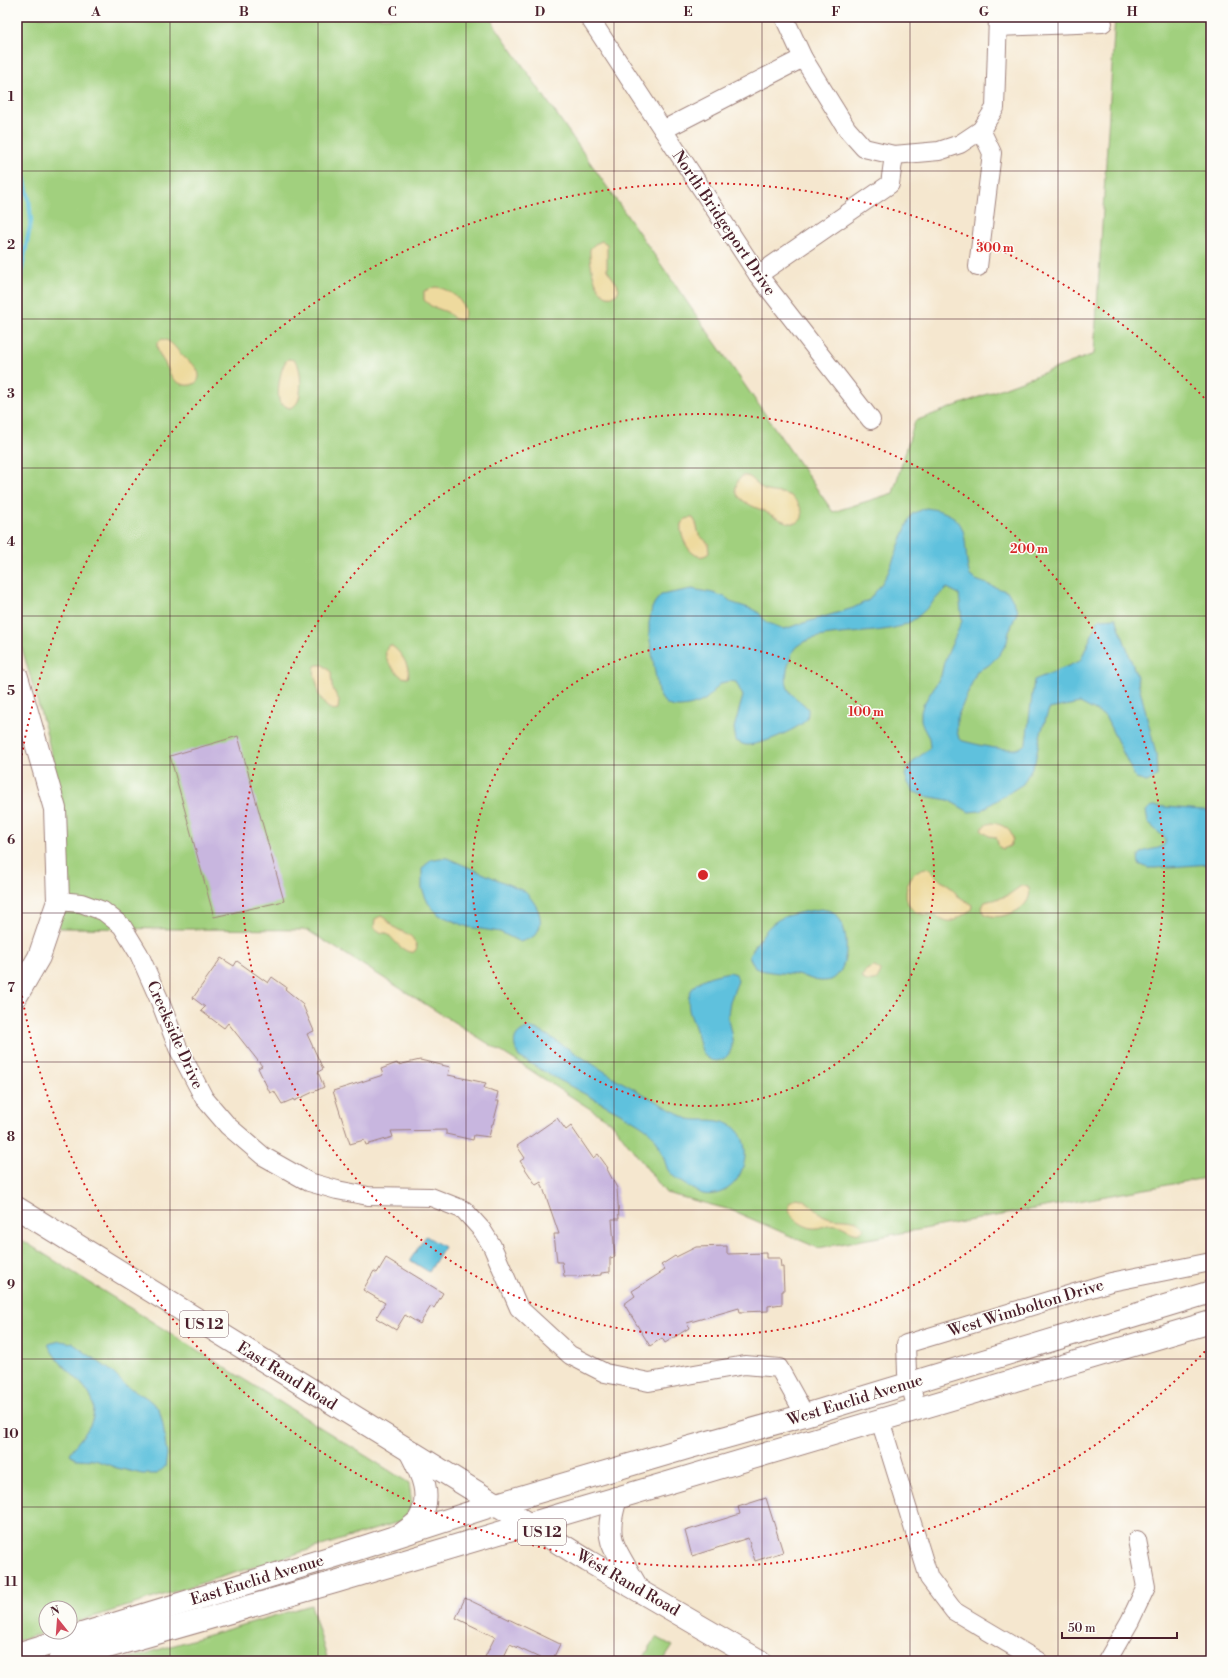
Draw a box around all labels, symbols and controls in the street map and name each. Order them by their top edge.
text: A [90,4,101,20]
text: B [239,4,249,20]
text: C [387,4,397,20]
text: D [535,4,545,20]
text: E [683,4,693,20]
text: F [831,4,841,20]
text: G [979,4,990,20]
text: H [1127,4,1138,20]
text: 1 [8,89,15,105]
street label: North Bridgeport Drive [668,146,780,300]
text: 2 [7,237,15,253]
text: 300 m [976,241,1014,256]
text: 3 [7,386,15,402]
text: 4 [7,534,16,550]
text: 200 m [1010,542,1048,557]
text: 5 [7,683,15,699]
text: 100 m [848,705,884,720]
text: 6 [7,832,15,848]
centre of rings [696,868,710,882]
street label: Creekside Drive [142,978,208,1092]
text: 7 [7,980,15,996]
text: 8 [7,1129,15,1145]
street label: West Wimbolton Drive [945,1275,1106,1342]
text: 9 [7,1277,15,1293]
road number: US 12 [180,1311,228,1337]
street label: East Rand Road [233,1337,341,1415]
street label: West Euclid Avenue [784,1370,925,1430]
text: 10 [3,1426,19,1442]
road number: US 12 [518,1519,566,1545]
street label: West Rand Road [572,1545,683,1621]
street label: East Euclid Avenue [188,1550,326,1610]
text: 11 [5,1574,18,1590]
north arrow [38,1600,78,1640]
text: N [49,1603,62,1619]
scale bar [1062,1614,1177,1640]
text: 50 m [1068,1621,1096,1636]

